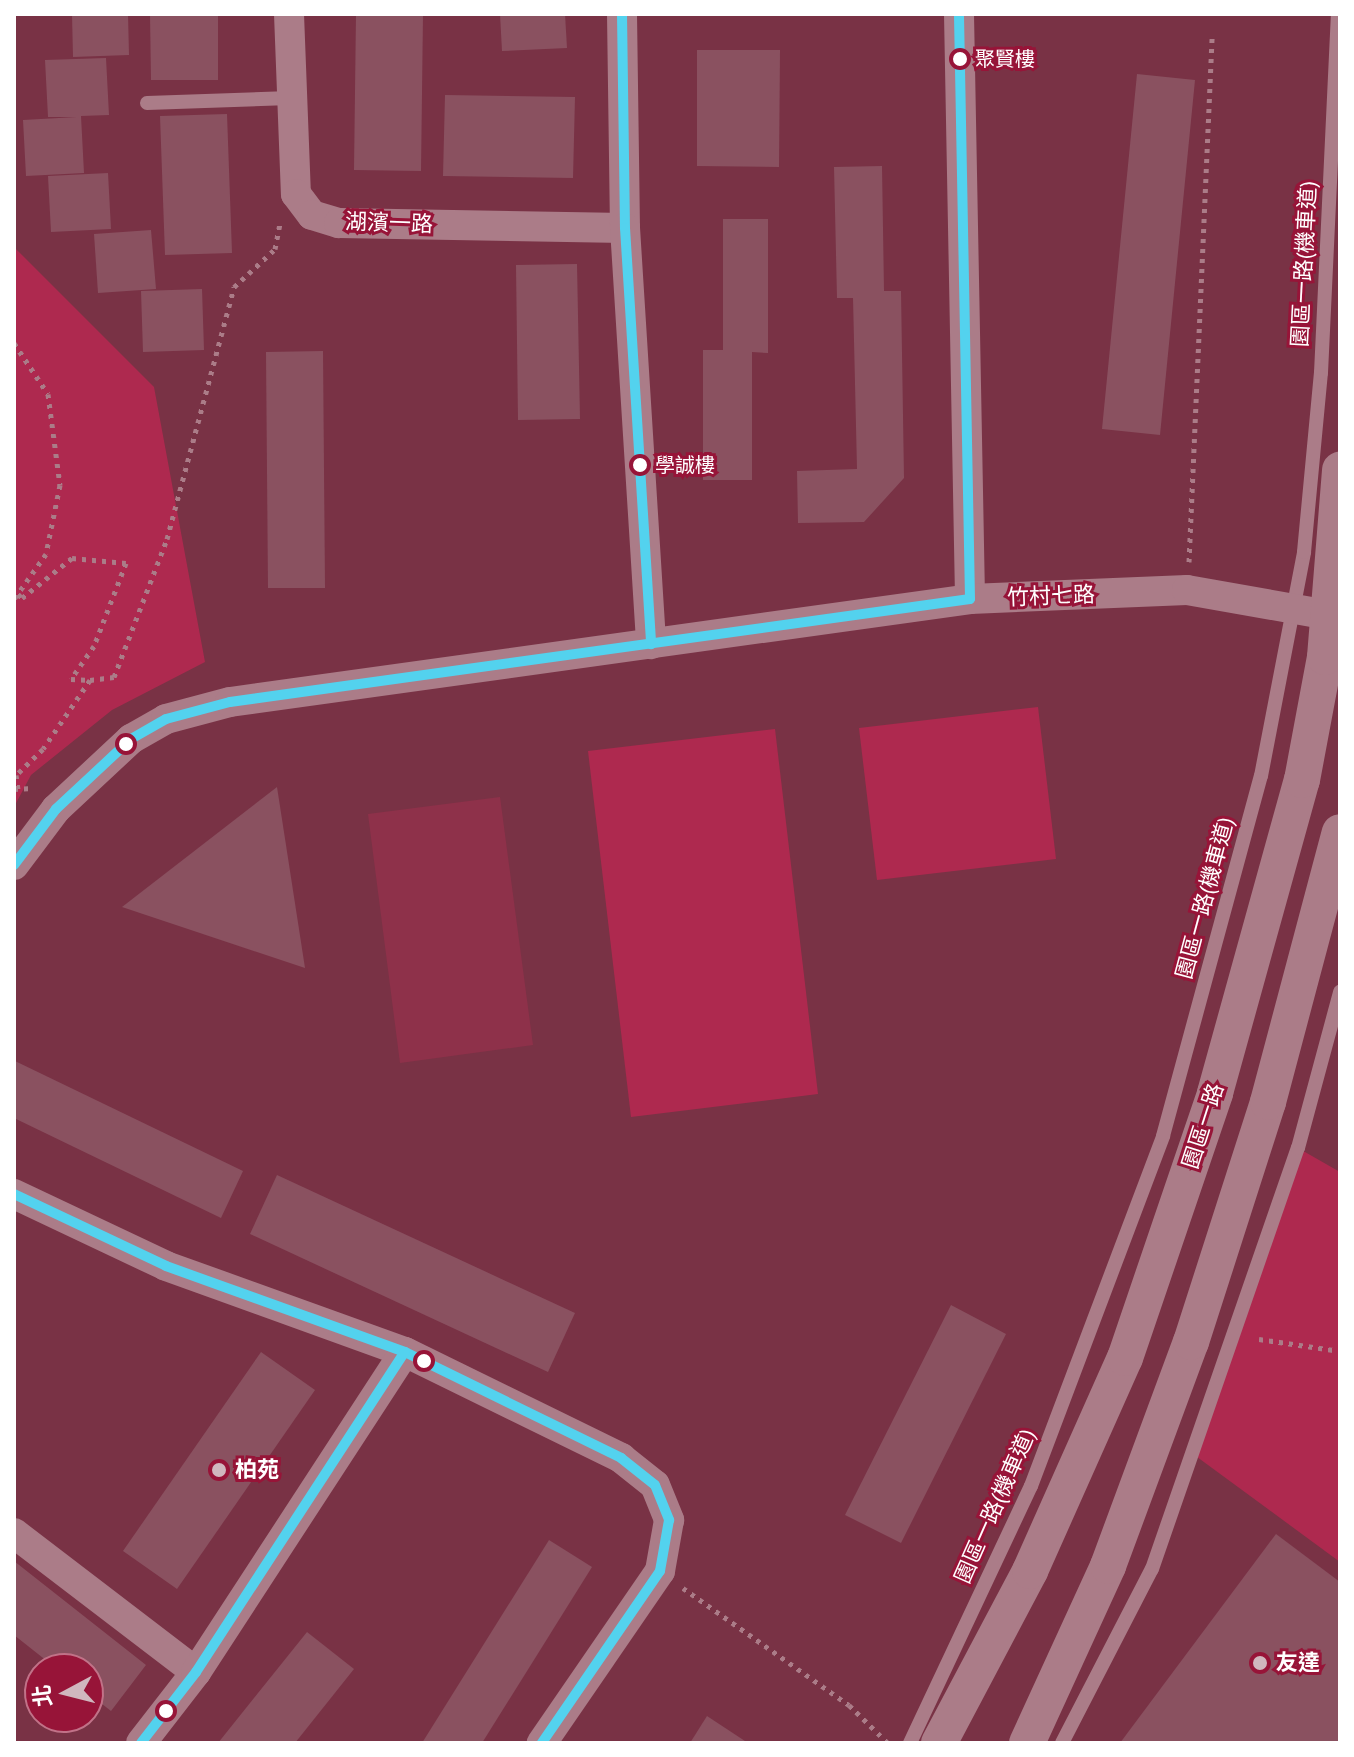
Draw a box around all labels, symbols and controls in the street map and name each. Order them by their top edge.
place label: 聚賢樓 [975,47,1035,71]
marker: 聚賢樓 [952,51,968,67]
street label: 園區一路(機車道) [1286,180,1322,348]
street label: 湖濱一路 [345,208,433,238]
place label: 學誠樓 [655,453,715,477]
marker: 學誠樓 [632,457,648,473]
street label: 竹村七路 [1007,581,1095,611]
unlabelled marker [118,736,134,752]
street label: 園區一路(機車道) [1171,814,1239,982]
street label: 園區一路 [1177,1080,1229,1172]
unlabelled marker [416,1353,432,1369]
street label: 園區一路(機車道) [949,1425,1041,1587]
place label: 柏苑 [235,1457,279,1483]
marker: 柏苑 [210,1461,228,1479]
place label: 友達 [1276,1650,1320,1676]
north arrow [24,1653,104,1733]
marker: 友達 [1251,1654,1269,1672]
text: 北 [27,1683,57,1708]
unlabelled marker [158,1703,174,1719]

